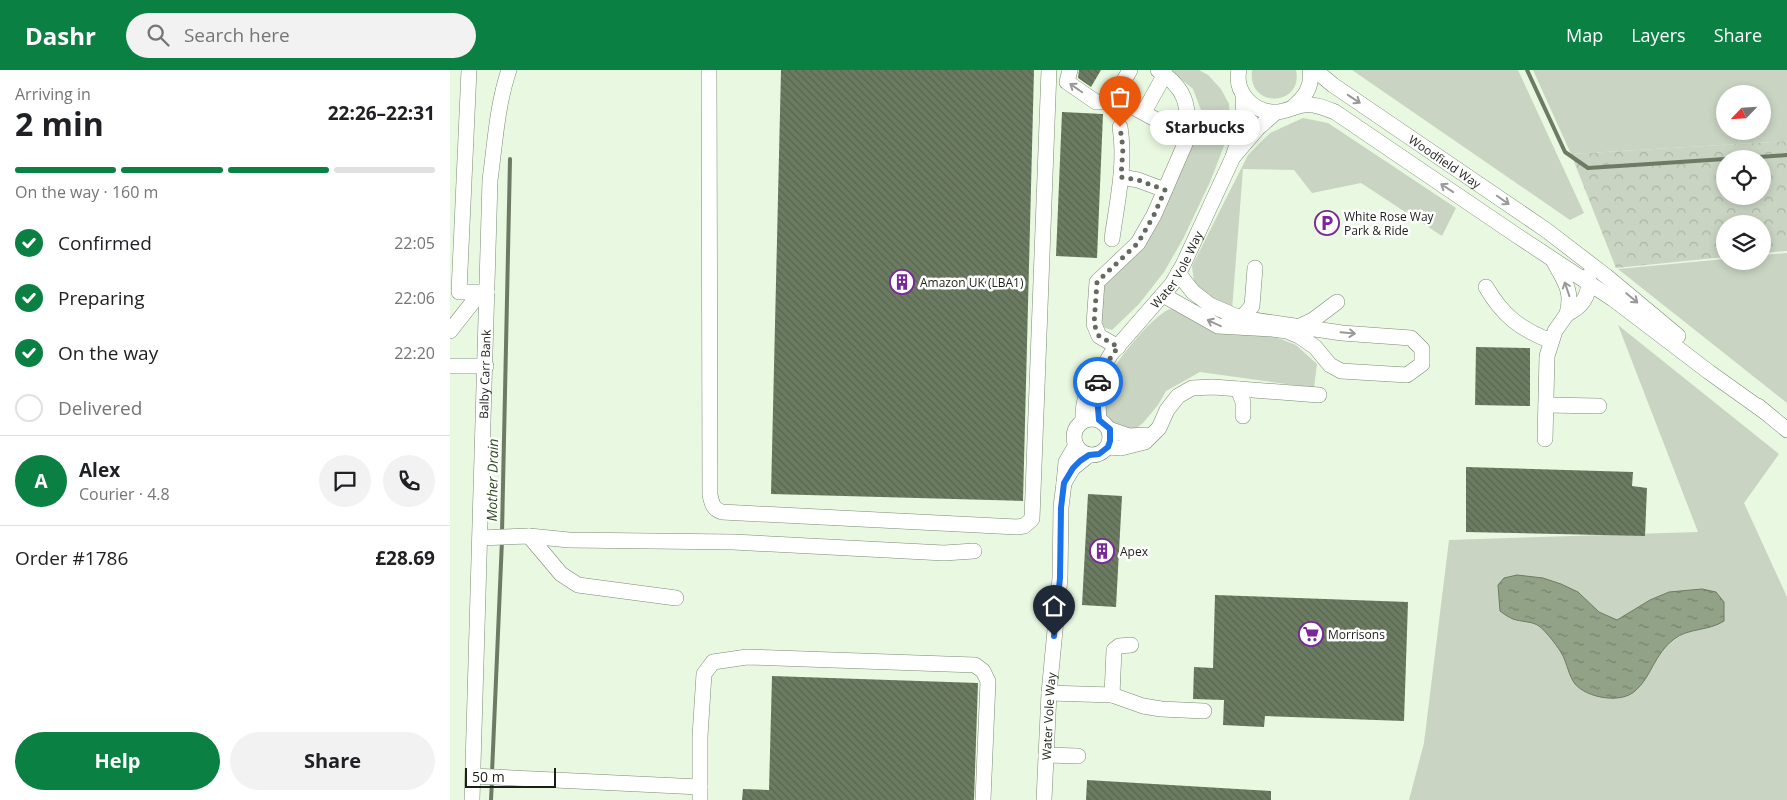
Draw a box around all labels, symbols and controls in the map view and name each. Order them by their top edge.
search box [126,13,476,58]
text: Dashr [25,19,96,52]
icon: search [144,21,172,49]
text: Search here [184,22,290,48]
text: Map [1566,23,1603,47]
text: Layers [1631,23,1686,47]
text: Share [1714,23,1762,47]
pin [1099,76,1141,127]
text: Arriving in [15,83,91,105]
one-way arrow [1070,83,1084,93]
icon: bag [1106,83,1134,111]
north arrow [1716,85,1771,140]
map controls [1716,85,1771,270]
one-way arrow [1346,94,1360,104]
text: 22:26–22:31 [328,100,435,126]
text: 2 min [15,102,104,145]
callout: Starbucks [1150,110,1260,144]
text: Starbucks [1165,116,1245,138]
street label: Woodfield Way [1406,131,1485,193]
button: locate [1716,150,1771,205]
text: On the way · 160 m [15,181,158,203]
one-way arrow [1440,183,1454,193]
one-way arrow [1495,195,1509,205]
place label: White Rose Way Park & Ride [1344,208,1435,239]
parking icon: White Rose Way Park & Ride [1314,210,1340,236]
button: layers [1716,215,1771,270]
street label: Water Vole Way [1146,227,1207,312]
icon: check [15,229,43,257]
text: Confirmed [58,230,152,256]
text: 22:05 [394,232,435,254]
building icon: Amazon UK (LBA1) [889,269,915,295]
place label: Amazon UK (LBA1) [920,274,1024,291]
one-way arrow [1562,281,1572,297]
icon: check [15,284,43,312]
text: Preparing [58,285,145,311]
text: 22:06 [394,287,435,309]
one-way arrow [1626,292,1639,304]
one-way arrow [1207,318,1222,328]
one-way arrow [1340,328,1356,338]
street label: Balby Carr Bank [475,329,494,419]
icon: check [15,339,43,367]
text: On the way [58,340,158,366]
text: 22:20 [394,342,435,364]
courier [1073,357,1123,407]
icon: car [1084,368,1112,396]
text: Delivered [58,395,142,421]
water label: Mother Drain [482,438,502,522]
button: chat [319,455,371,507]
button: phone [383,455,435,507]
text: Alex [79,457,120,483]
text: A [34,468,48,494]
text: Courier · 4.8 [79,483,170,505]
building icon: Apex [1089,538,1115,564]
place label: Apex [1120,543,1149,560]
text: Order #1786 [15,545,128,571]
text: £28.69 [375,545,435,571]
pin [1033,585,1075,636]
icon: home [1040,592,1068,620]
supermarket icon: Morrisons [1298,621,1324,647]
place label: Morrisons [1328,626,1385,643]
street label: Water Vole Way [1037,670,1060,760]
button: Help [15,732,220,790]
button: Share [230,732,435,790]
scale bar [465,765,556,788]
text: 50 m [472,767,505,786]

